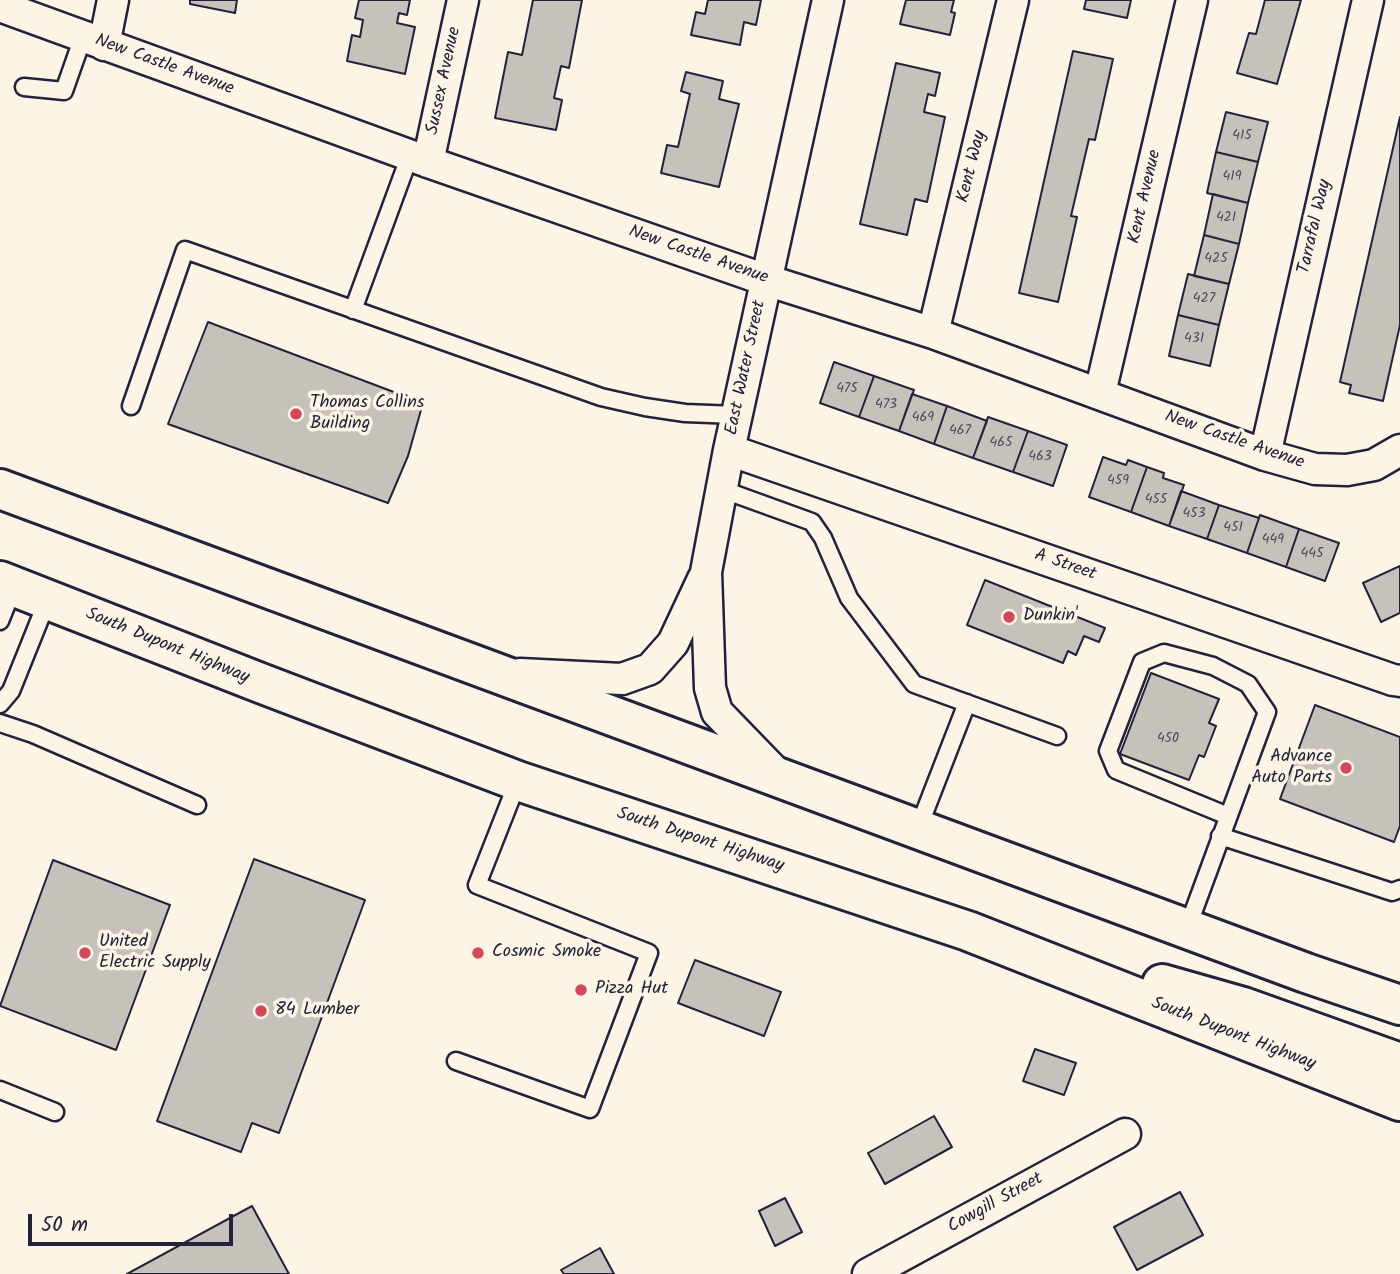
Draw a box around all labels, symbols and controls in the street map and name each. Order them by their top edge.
street label: Sussex Avenue [423,25,467,137]
street label: New Castle Avenue [92,31,236,101]
street label: Kent Way [954,129,992,205]
house number: 415 [1232,129,1252,145]
street label: Kent Avenue [1125,148,1167,246]
house number: 419 [1223,170,1241,186]
street label: Tarrafal Way [1295,178,1337,276]
house number: 421 [1216,211,1236,227]
street label: New Castle Avenue [625,222,771,290]
house number: 425 [1204,252,1228,268]
house number: 427 [1193,292,1215,308]
street label: East Water Street [722,299,772,437]
house number: 431 [1184,332,1204,348]
house number: 475 [836,382,858,398]
place label: Thomas Collins Building [310,393,424,436]
house number: 473 [875,398,897,414]
marker: Thomas Collins Building [288,406,304,422]
street label: New Castle Avenue [1161,407,1307,475]
house number: 469 [912,411,934,427]
house number: 467 [949,424,971,440]
house number: 465 [989,436,1013,452]
house number: 463 [1028,450,1052,466]
house number: 459 [1107,474,1129,490]
house number: 455 [1145,493,1167,509]
house number: 453 [1182,507,1206,523]
house number: 451 [1223,521,1243,537]
house number: 449 [1262,533,1284,549]
street label: A Street [1031,545,1099,587]
house number: 445 [1301,547,1323,563]
street label: South Dupont Highway [82,604,252,690]
place label: Dunkin' [1023,606,1078,628]
marker: Dunkin' [1001,609,1017,625]
house number: 450 [1157,732,1179,748]
place label: Advance Auto Parts [1251,747,1332,790]
marker: Advance Auto Parts [1338,760,1354,776]
street label: South Dupont Highway [614,804,786,878]
place label: United Electric Supply [99,932,211,974]
place label: Cosmic Smoke [492,942,601,964]
marker: United Electric Supply [77,945,93,961]
marker: Cosmic Smoke [470,945,486,961]
place label: Pizza Hut [595,979,668,1001]
marker: Pizza Hut [573,982,589,998]
street label: South Dupont Highway [1148,994,1318,1076]
place label: 84 Lumber [275,1000,359,1022]
marker: 84 Lumber [253,1003,269,1019]
street label: Cowgill Street [945,1169,1047,1239]
scale bar [32,1200,236,1244]
text: 50 m [41,1209,88,1242]

